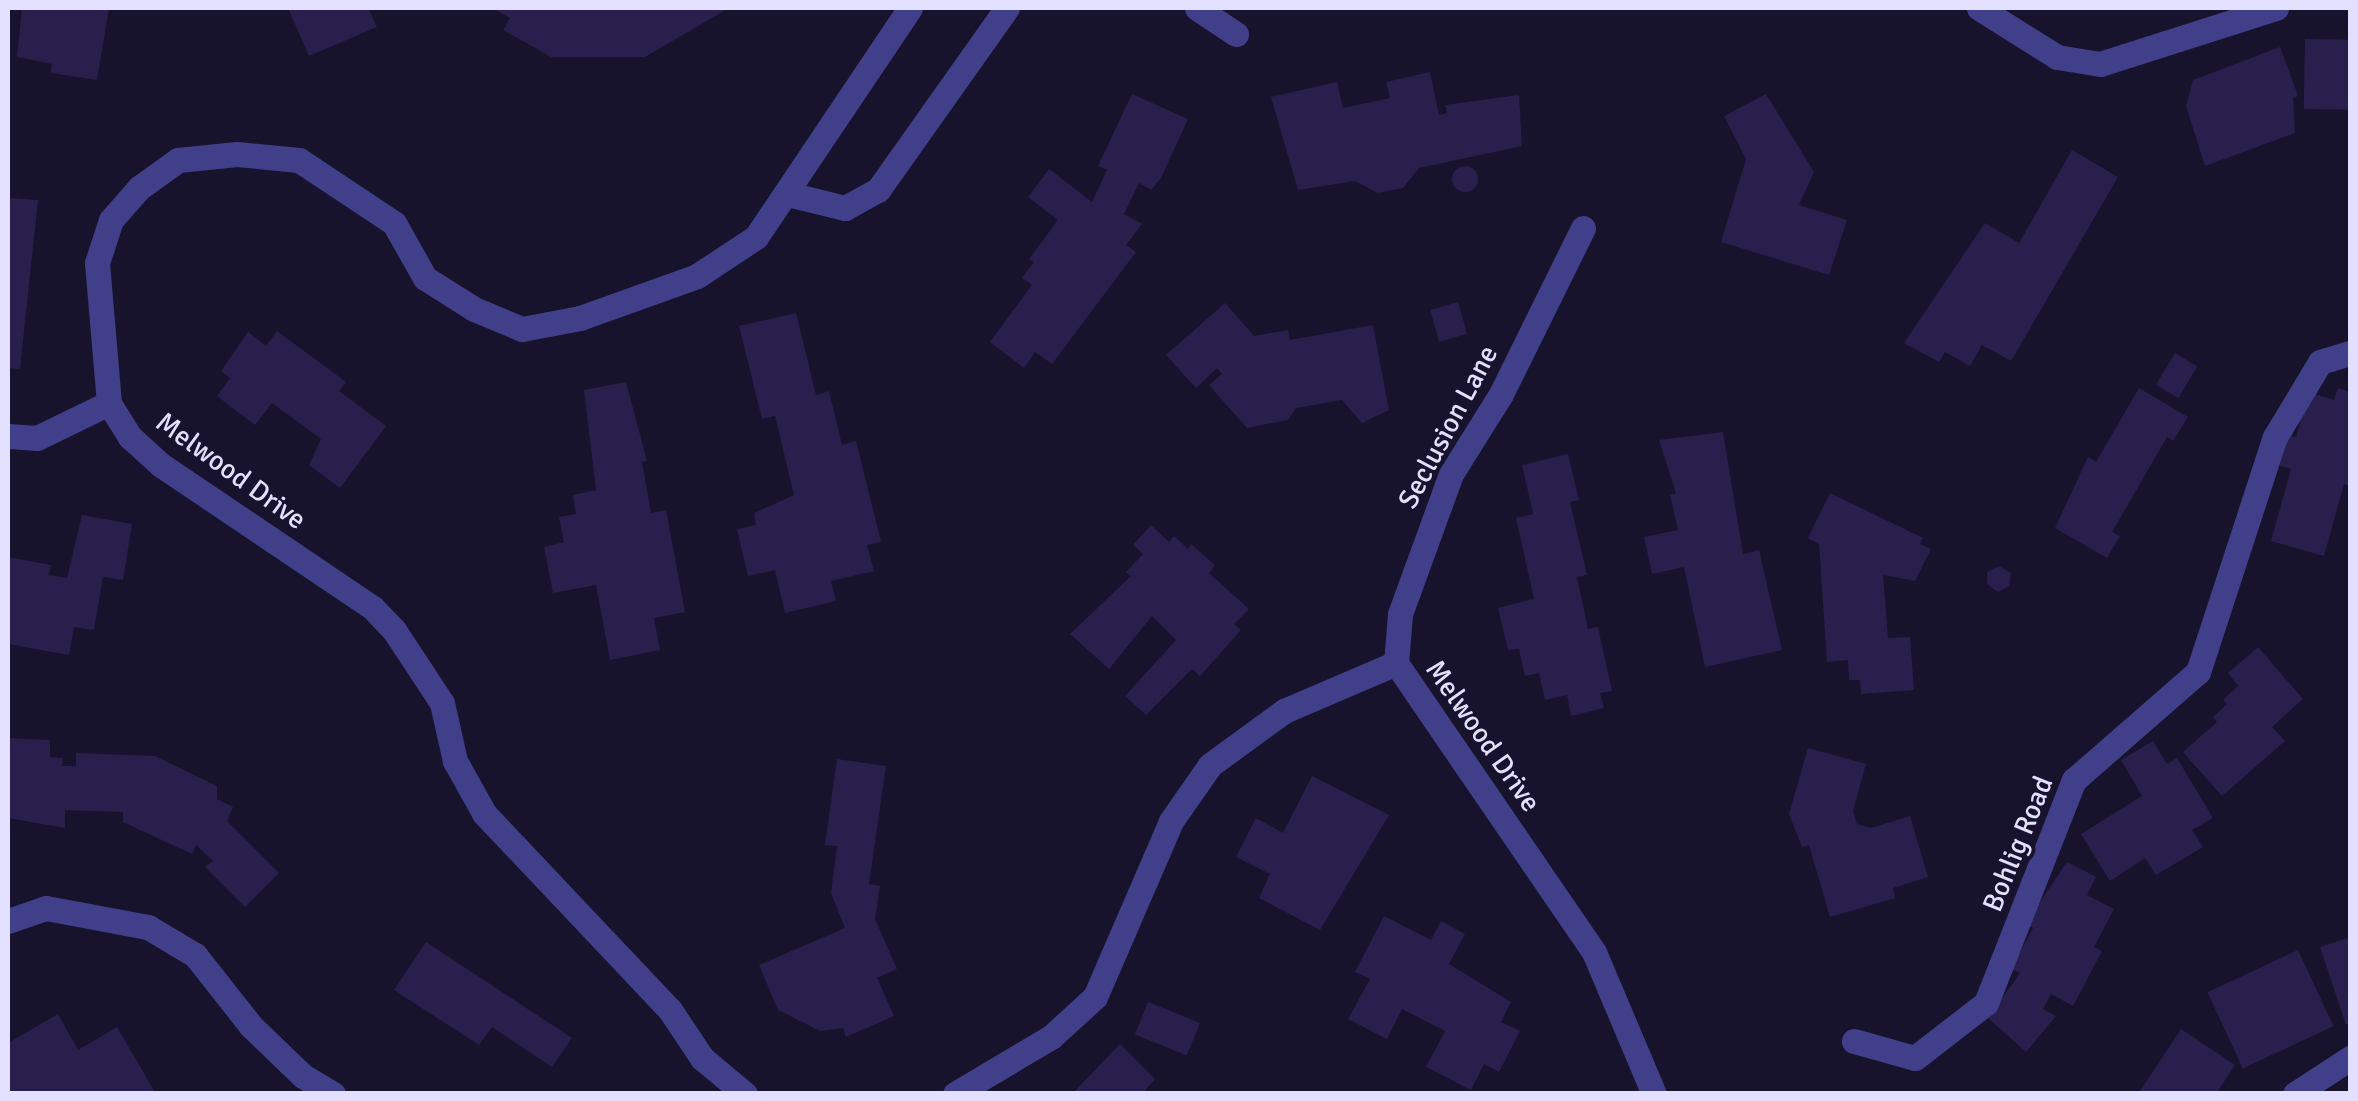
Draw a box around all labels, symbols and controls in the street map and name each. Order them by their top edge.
street label: Seclusion Lane [1391,340,1505,514]
street label: Melwood Drive [149,405,313,537]
street label: Melwood Drive [1418,654,1548,818]
street label: Bohlig Road [1976,771,2060,917]

